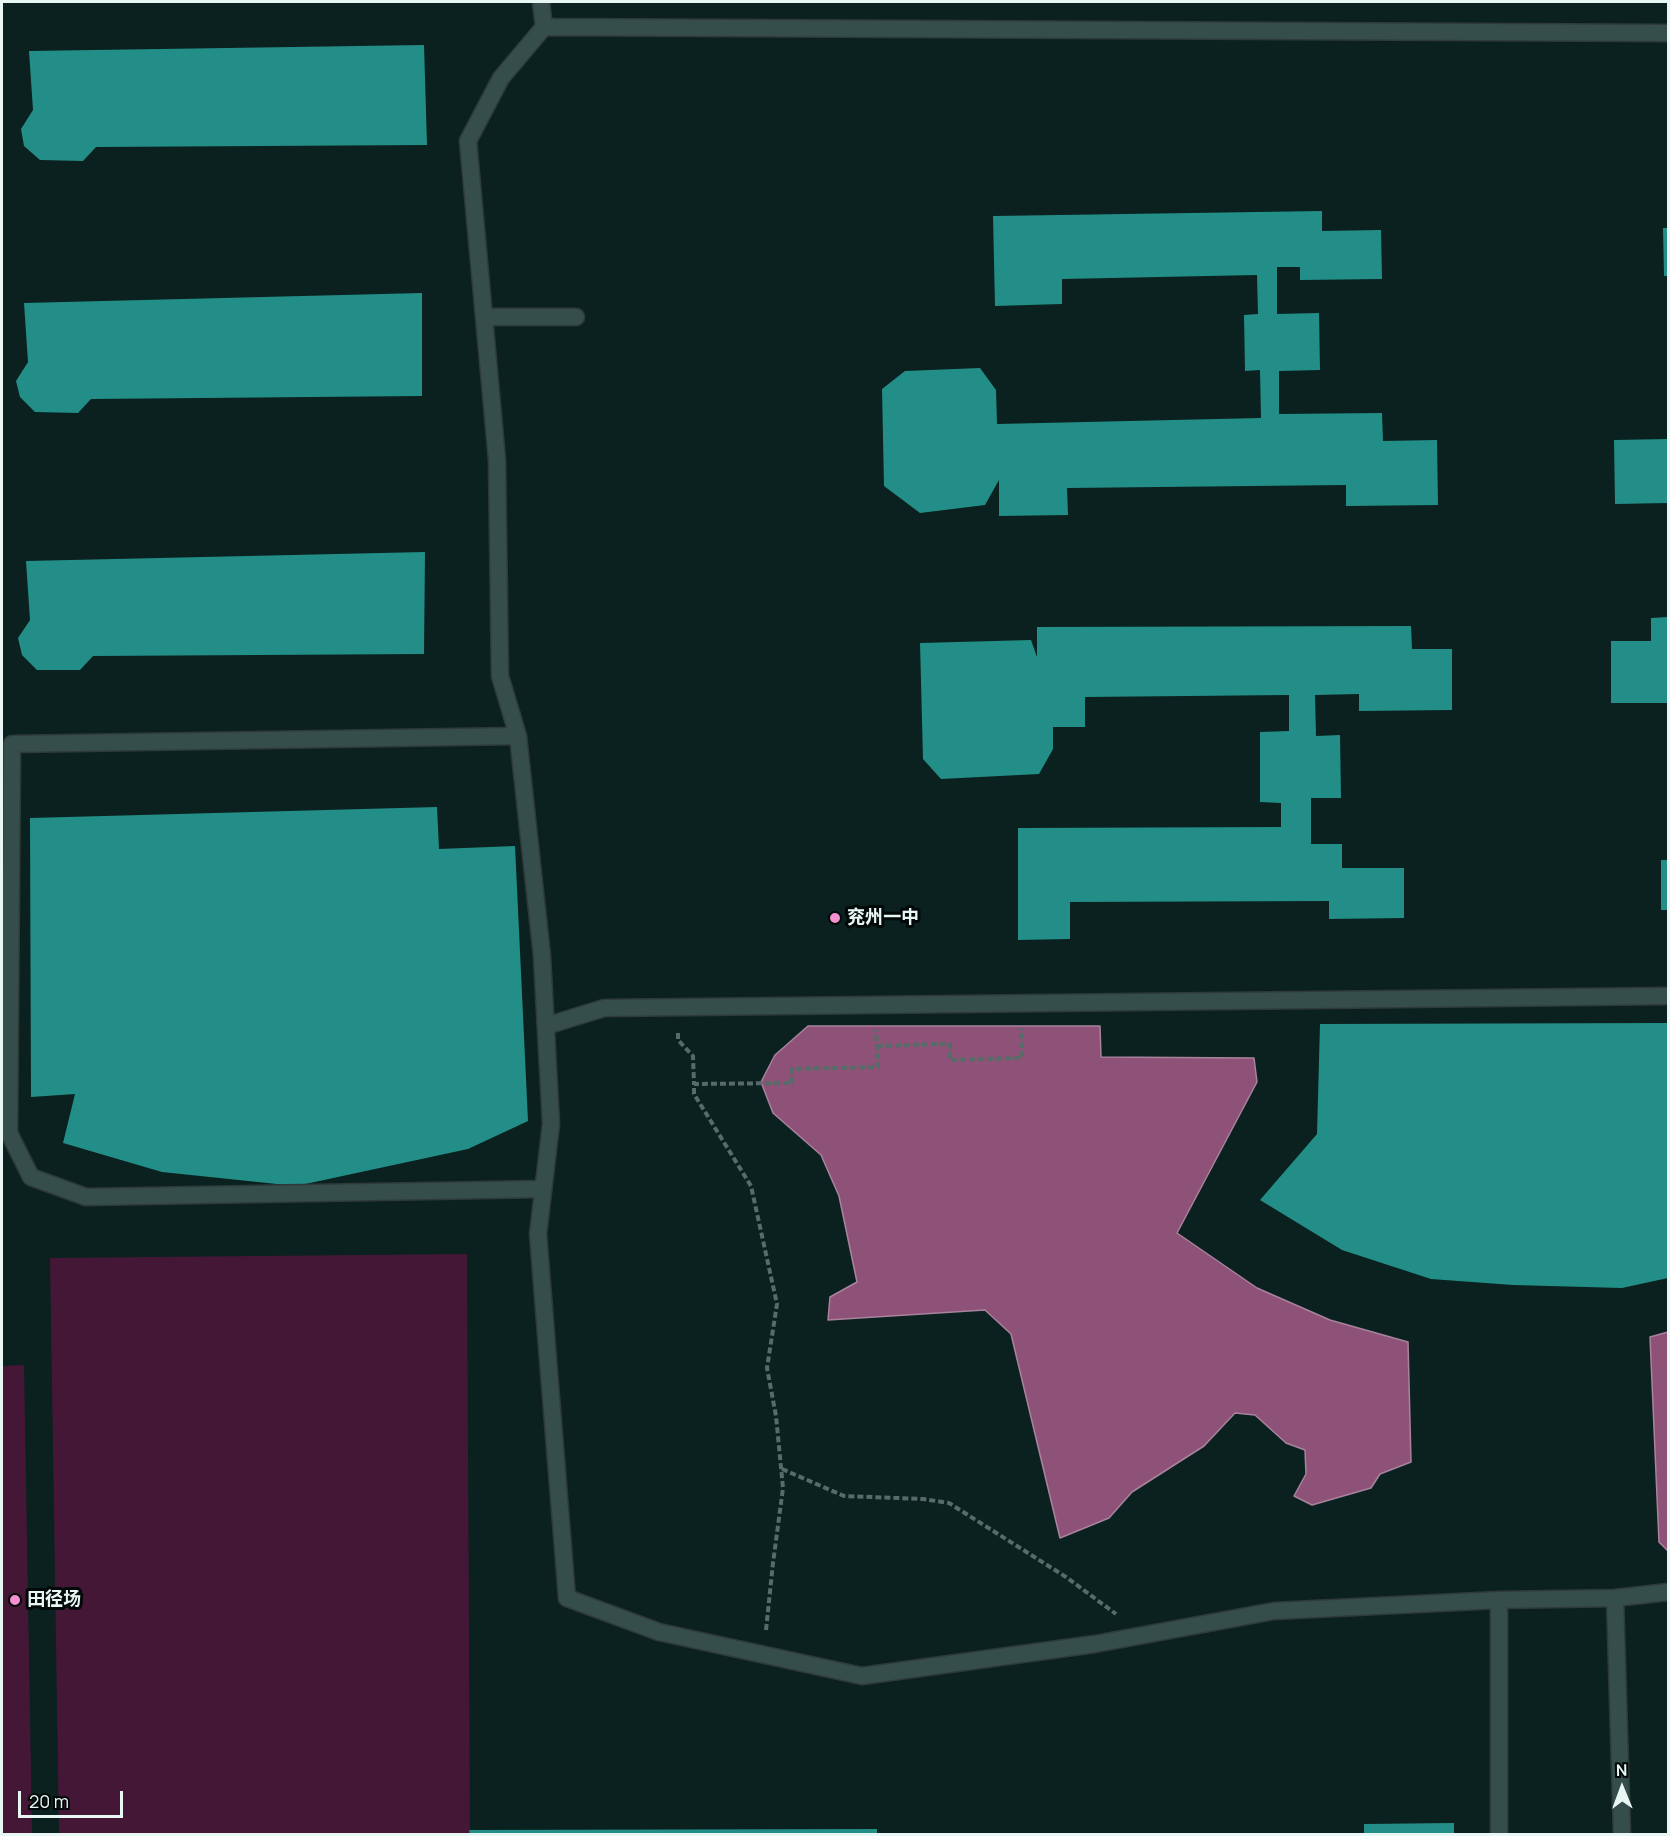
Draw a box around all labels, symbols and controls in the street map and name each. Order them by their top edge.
place label: 兖州一中 [847,907,919,929]
marker: 兖州一中 [828,911,842,925]
place label: 田径场 [27,1589,81,1611]
marker: 田径场 [8,1593,22,1607]
north arrow [1592,1758,1652,1818]
text: N [1616,1759,1628,1781]
scale bar [21,1779,126,1817]
text: 20 m [29,1789,69,1813]

